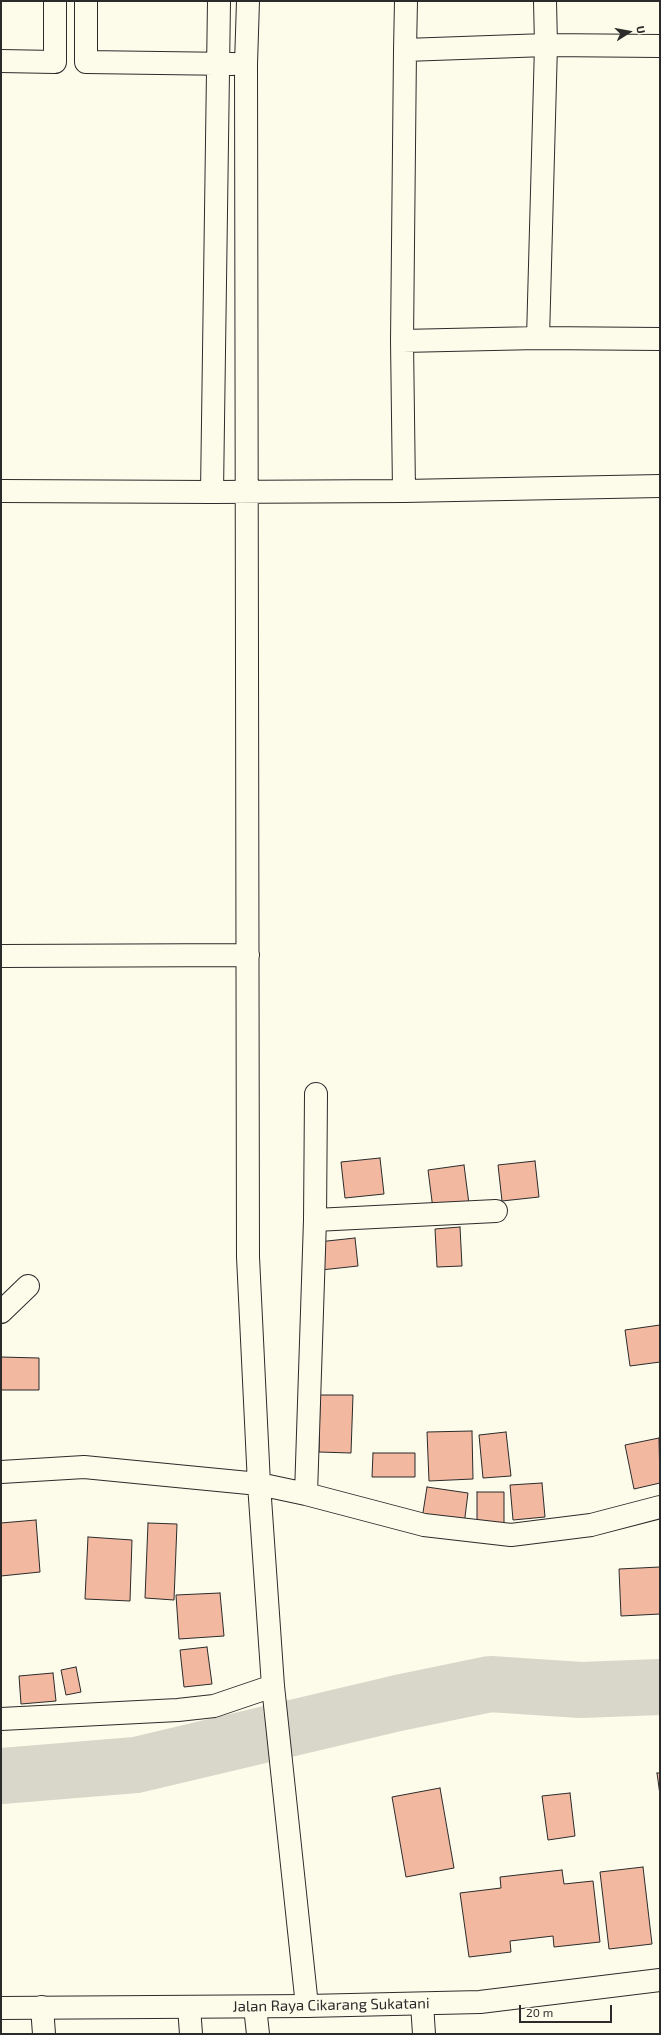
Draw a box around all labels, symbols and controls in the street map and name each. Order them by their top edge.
north arrow [609,12,649,52]
text: U [634,25,648,35]
street label: Jalan Raya Cikarang Sukatani [232,1994,430,2016]
scale bar [521,1997,614,2023]
text: 20 m [526,2005,553,2019]

